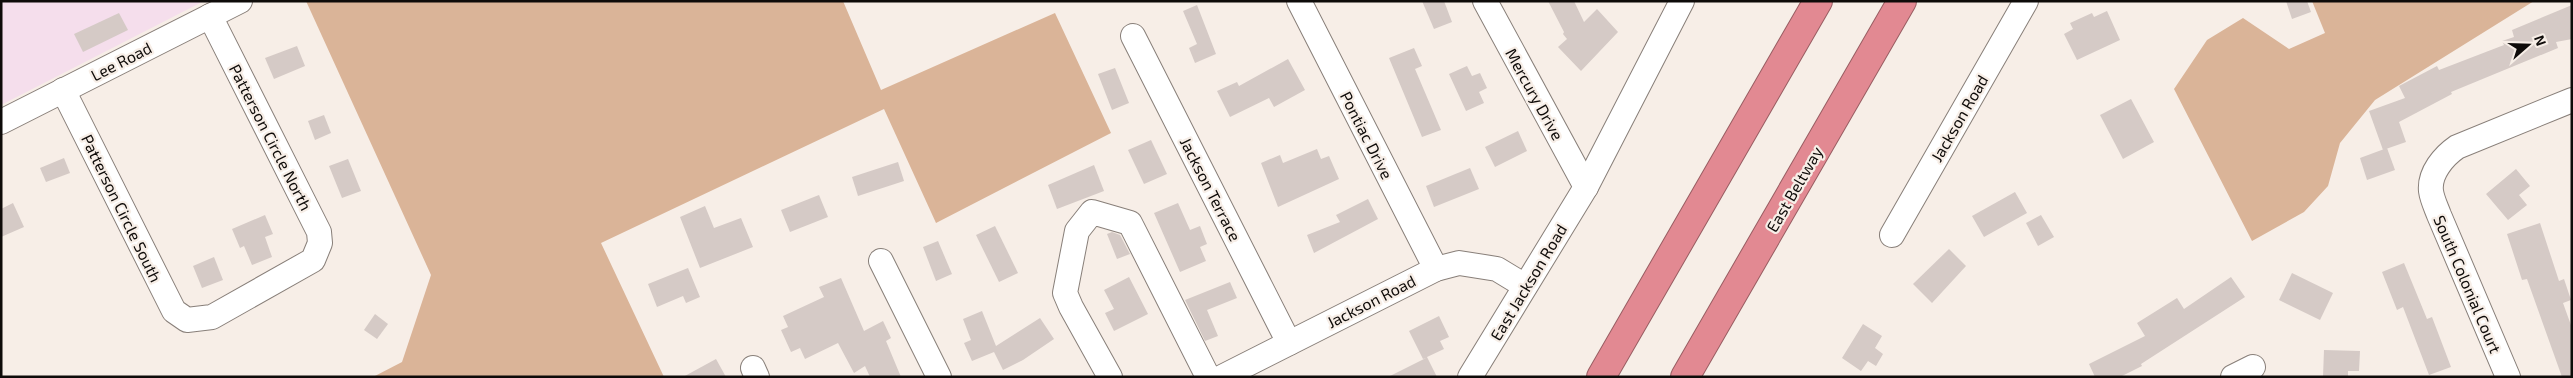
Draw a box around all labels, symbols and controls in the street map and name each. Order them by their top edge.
north arrow [2503,20,2553,70]
text: N [2531,33,2550,48]
street label: Lee Road [87,38,155,84]
street label: Mercury Drive [1502,45,1568,143]
street label: Patterson Circle North [226,61,316,213]
street label: Jackson Road [1926,71,1992,165]
street label: Pontiac Drive [1337,88,1397,182]
street label: Patterson Circle South [78,131,166,285]
street label: Jackson Terrace [1177,134,1245,244]
street label: East Beltway [1762,143,1826,235]
street label: South Colonial Court [2430,212,2506,356]
street label: East Jackson Road [1486,220,1570,344]
street label: Jackson Road [1323,270,1419,332]

